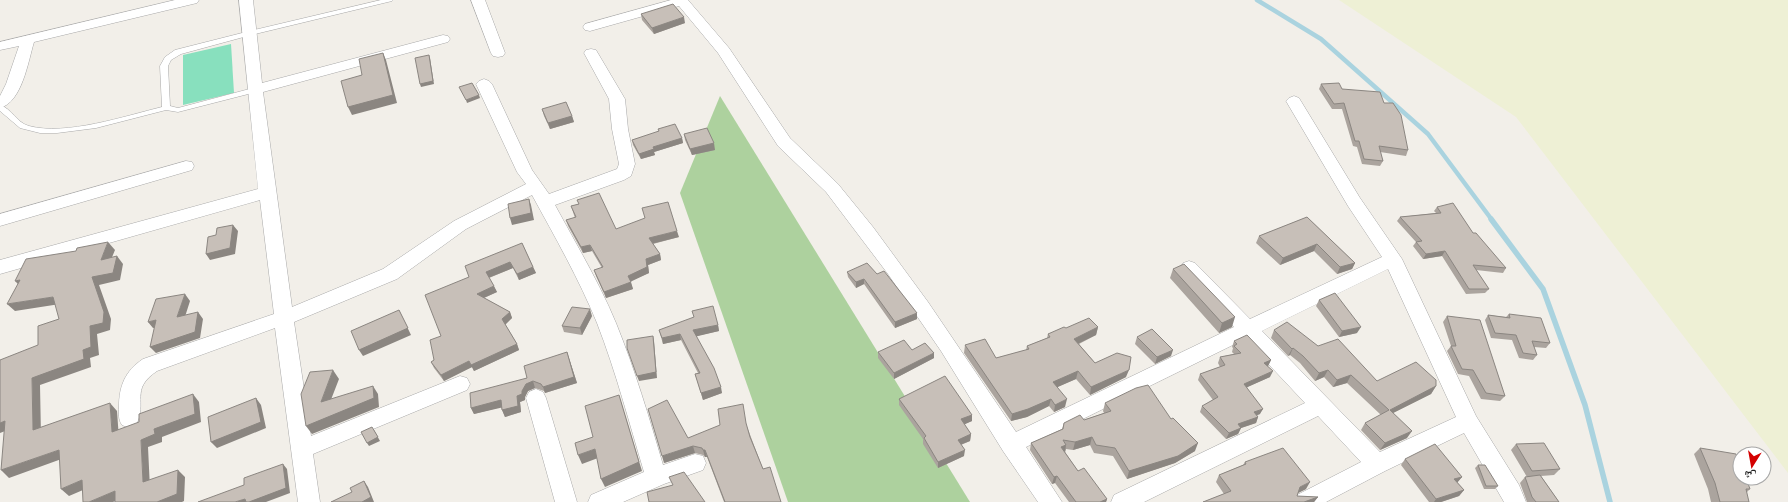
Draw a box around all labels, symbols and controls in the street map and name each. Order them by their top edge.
north arrow [1732,446,1772,486]
text: ش [1743,467,1757,483]

